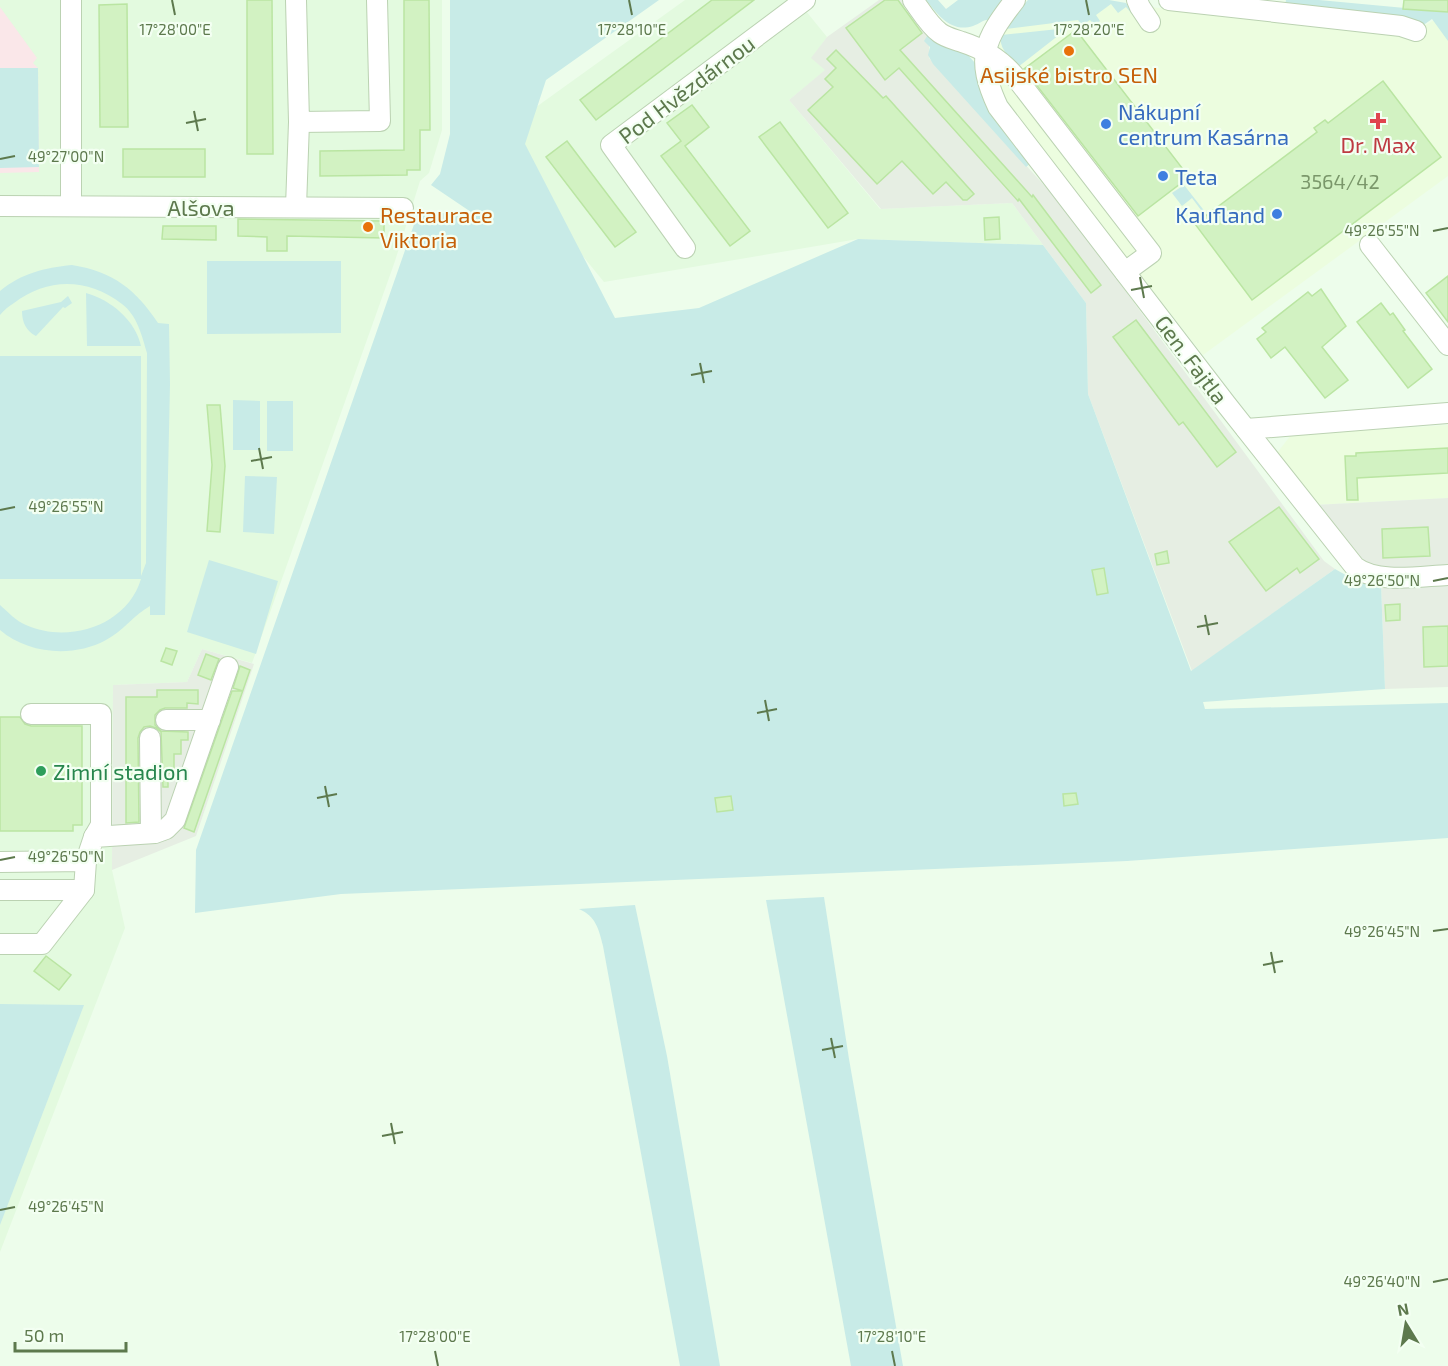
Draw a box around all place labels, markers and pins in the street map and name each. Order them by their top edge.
marker: Asijské bistro SEN [1062,44,1076,58]
place label: Asijské bistro SEN [980,61,1158,88]
place label: Nákupní centrum Kasárna [1118,98,1289,149]
marker: Dr. Max [1371,114,1385,128]
marker: Nákupní centrum Kasárna [1099,117,1113,131]
place label: Dr. Max [1340,131,1416,157]
place label: Teta [1175,163,1218,189]
marker: Teta [1156,169,1170,183]
place label: Restaurace Viktoria [380,201,493,252]
place label: Kaufland [1175,201,1265,227]
marker: Kaufland [1270,207,1284,221]
marker: Restaurace Viktoria [361,220,375,234]
place label: Zimní stadion [53,758,188,784]
marker: Zimní stadion [34,764,48,778]

